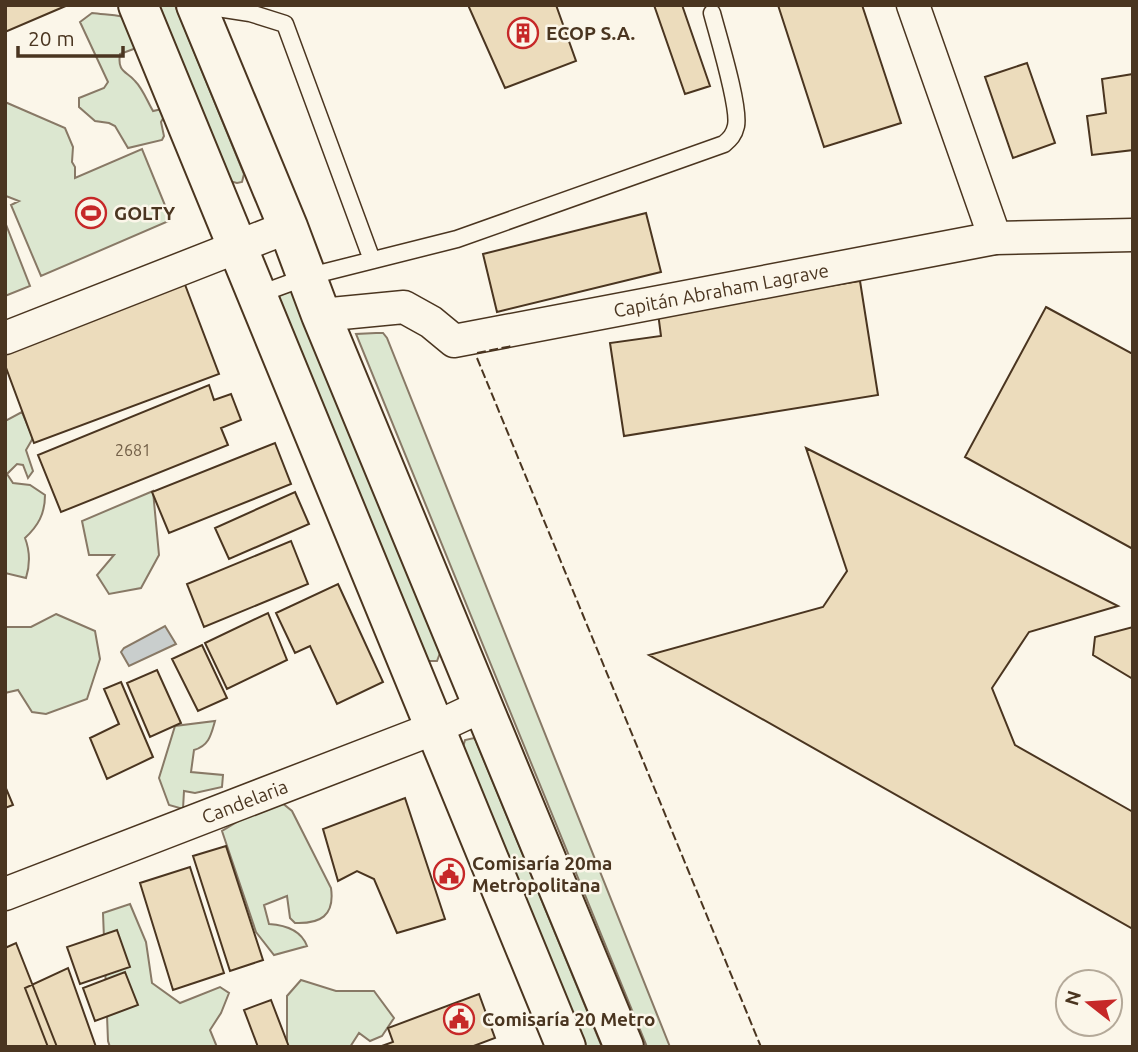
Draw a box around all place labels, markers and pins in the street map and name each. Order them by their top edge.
building icon: ECOP S.A. [506,16,540,50]
place label: ECOP S.A. [546,22,635,44]
sports icon: GOLTY [74,196,108,230]
place label: GOLTY [114,202,176,224]
place label: Comisaría 20ma Metropolitana [472,852,612,896]
public building icon: Comisaría 20ma Metropolitana [432,857,466,891]
public building icon: Comisaría 20 Metro [442,1002,476,1036]
place label: Comisaría 20 Metro [482,1008,655,1030]

